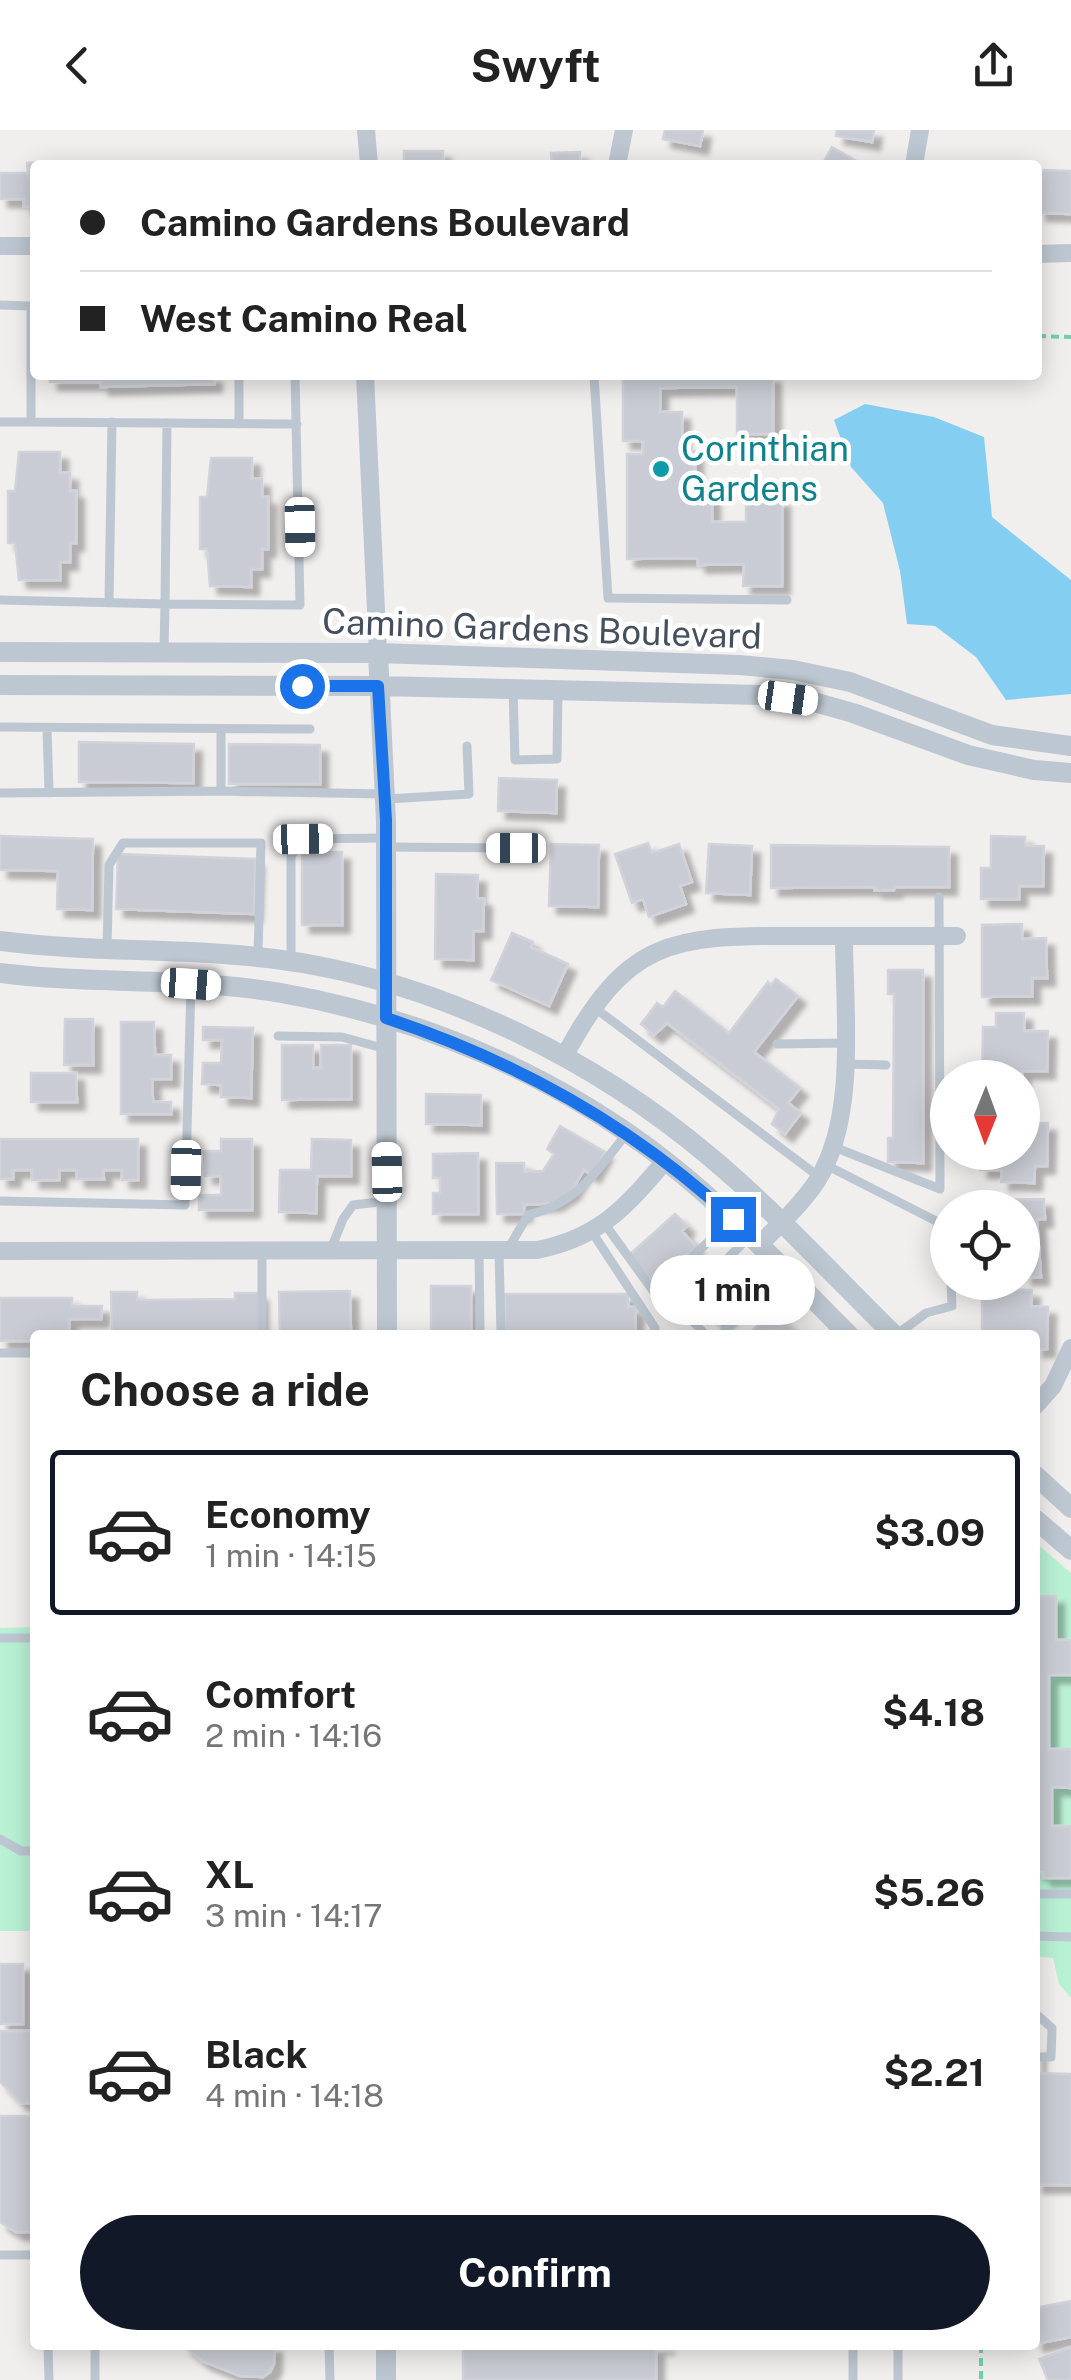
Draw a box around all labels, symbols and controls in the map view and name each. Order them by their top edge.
icon: back [50,38,105,93]
icon: share [966,38,1021,93]
text: Swyft [471,39,600,92]
text: Camino Gardens Boulevard [140,200,630,245]
text: West Camino Real [140,296,468,341]
place label: Corinthian Gardens [681,428,849,509]
marker: Corinthian Gardens [650,458,672,480]
car [284,497,316,557]
street label: Camino Gardens Boulevard [322,600,763,657]
route start [280,664,325,709]
car [756,679,820,717]
car [273,823,333,855]
car [486,833,546,863]
car [160,967,222,1001]
north arrow [930,1060,1040,1170]
map controls [930,1060,1040,1300]
car [170,1140,202,1200]
car [371,1142,403,1202]
button: locate [930,1190,1040,1300]
route end [711,1197,756,1242]
callout: 1 min [650,1254,816,1324]
text: 1 min [694,1271,771,1308]
text: Choose a ride [80,1363,370,1416]
icon: car [85,1488,175,1578]
text: Economy [205,1492,371,1537]
text: $3.09 [874,1510,985,1555]
text: 1 min · 14:15 [205,1537,377,1574]
icon: car [85,1668,175,1758]
text: Comfort [205,1672,356,1717]
text: $4.18 [882,1690,985,1735]
text: 2 min · 14:16 [205,1717,382,1754]
icon: car [85,1848,175,1938]
text: XL [205,1852,254,1897]
text: $5.26 [873,1870,985,1915]
text: 3 min · 14:17 [205,1897,383,1934]
icon: car [85,2028,175,2118]
text: Black [205,2032,308,2077]
text: $2.21 [884,2050,985,2095]
text: 4 min · 14:18 [205,2077,384,2114]
button: Confirm [80,2215,990,2330]

